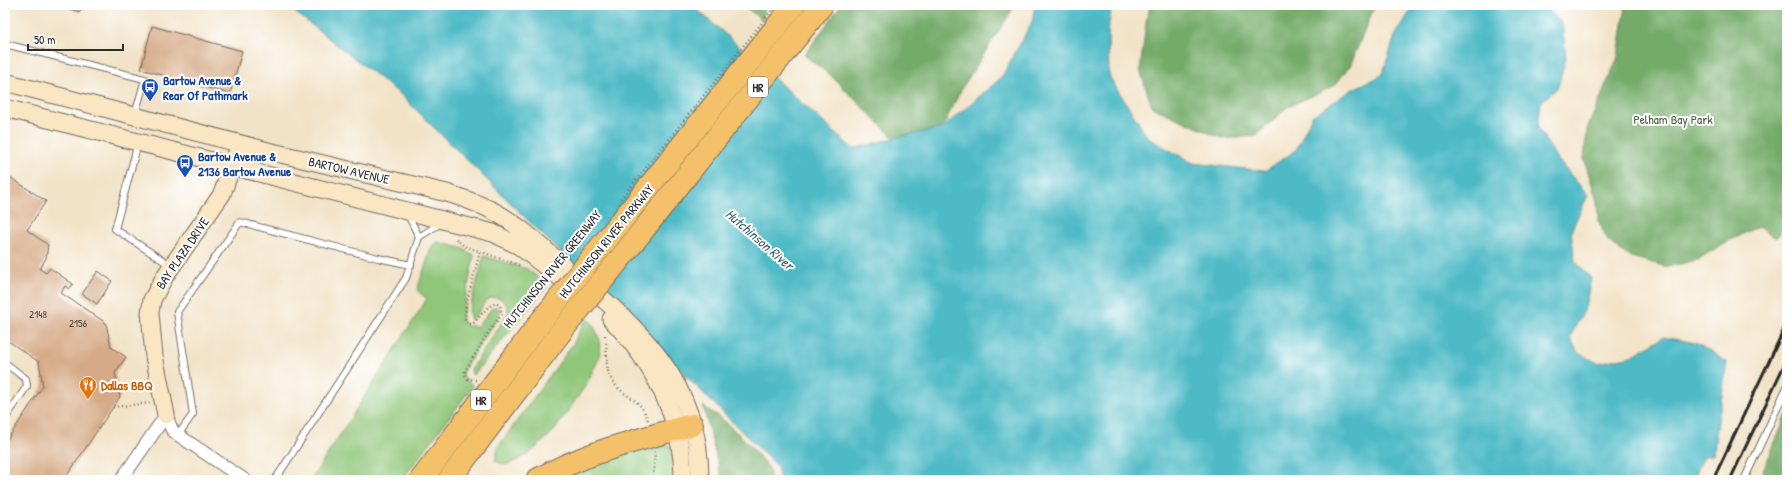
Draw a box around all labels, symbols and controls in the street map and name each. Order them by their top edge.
scale bar [28,26,123,52]
text: 50 m [34,31,55,48]
place label: Bartow Avenue & Rear Of Pathmark [163,71,248,104]
bus stop icon: Bartow Avenue & Rear Of Pathmark [140,77,160,102]
road number: HR [748,77,768,97]
park label: Pelham Bay Park [1633,110,1713,128]
place label: Bartow Avenue & 2136 Bartow Avenue [198,147,292,180]
street label: BARTOW AVENUE [307,152,391,188]
bus stop icon: Bartow Avenue & 2136 Bartow Avenue [175,153,195,178]
street label: HUTCHINSON RIVER PARKWAY [554,180,658,302]
water label: Hutchinson River [722,204,799,275]
street label: HUTCHINSON RIVER GREENWAY [499,206,605,332]
street label: BAY PLAZA DRIVE [151,213,213,293]
house number: 2148 [29,307,47,321]
house number: 2156 [69,316,88,330]
restaurant icon: Dallas BBQ [78,375,98,400]
place label: Dallas BBQ [101,376,153,394]
road number: HR [471,390,491,410]

